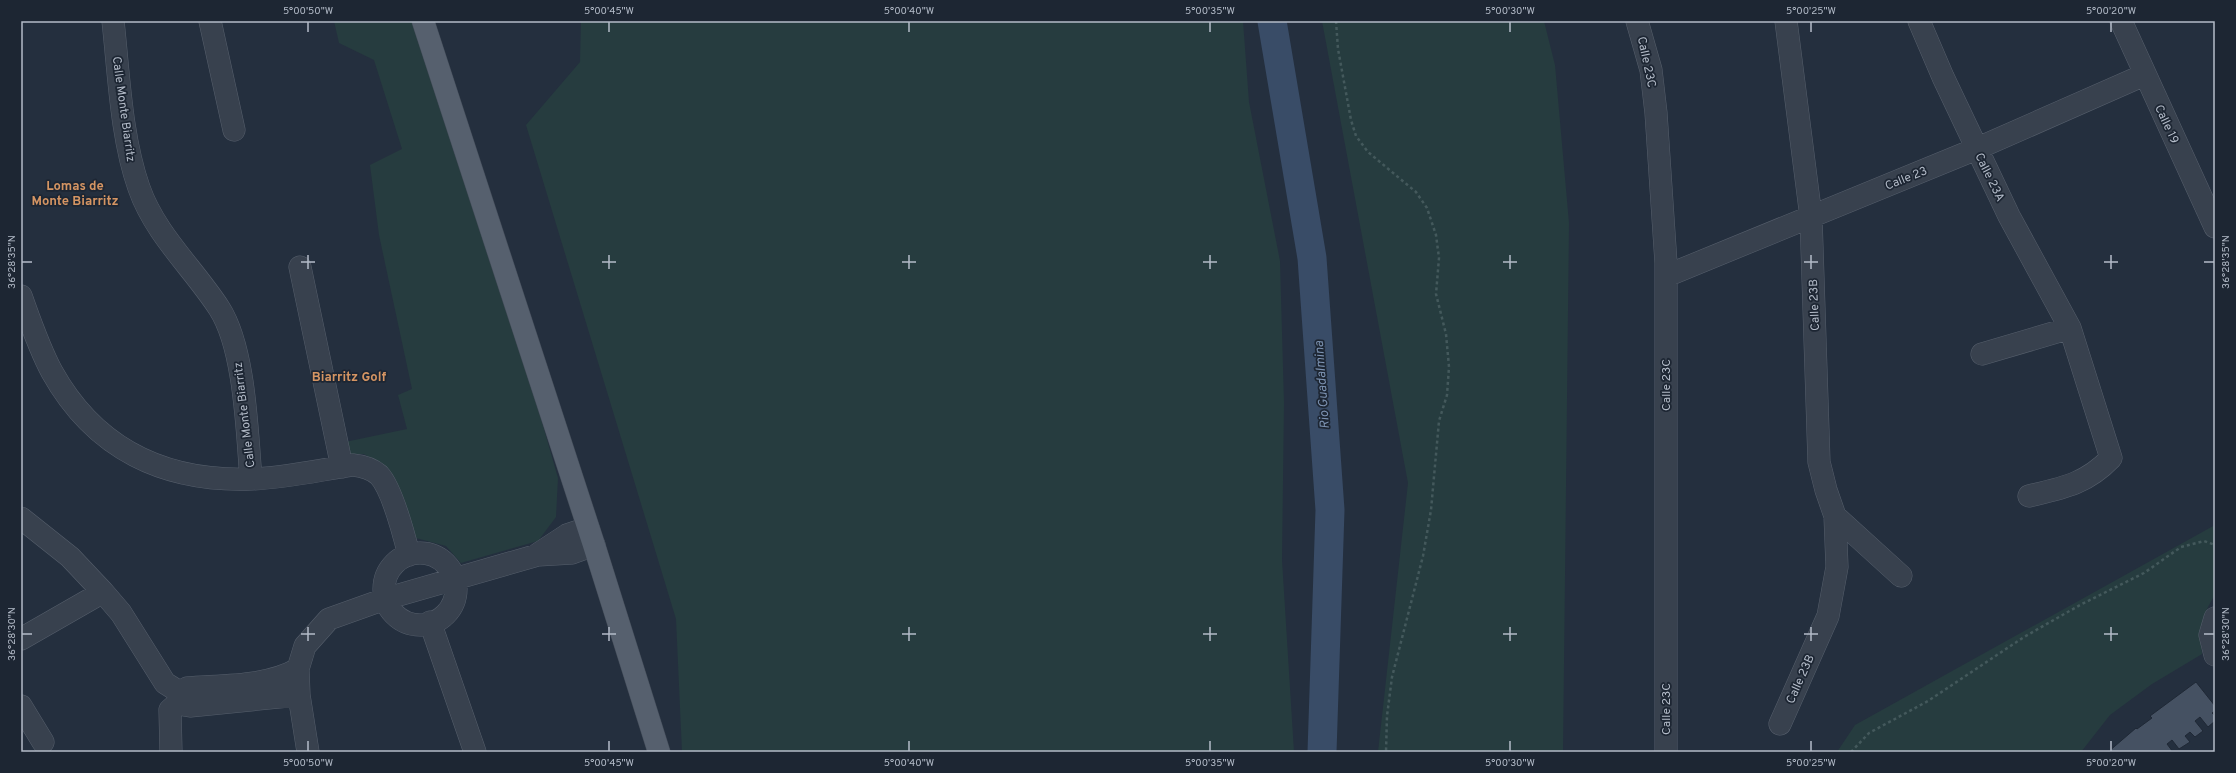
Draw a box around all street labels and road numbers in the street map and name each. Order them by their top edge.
street label: Calle 23C [1633,35,1659,89]
street label: Calle Monte Biarritz [108,55,138,163]
street label: Calle 19 [2150,102,2182,147]
street label: Calle 23A [1970,150,2008,204]
street label: Calle 23 [1883,163,1930,195]
street label: Calle 23B [1806,279,1824,331]
street label: Calle 23C [1659,359,1675,411]
street label: Calle Monte Biarritz [231,361,259,469]
street label: Calle 23B [1783,652,1819,706]
street label: Calle 23C [1659,683,1675,735]

